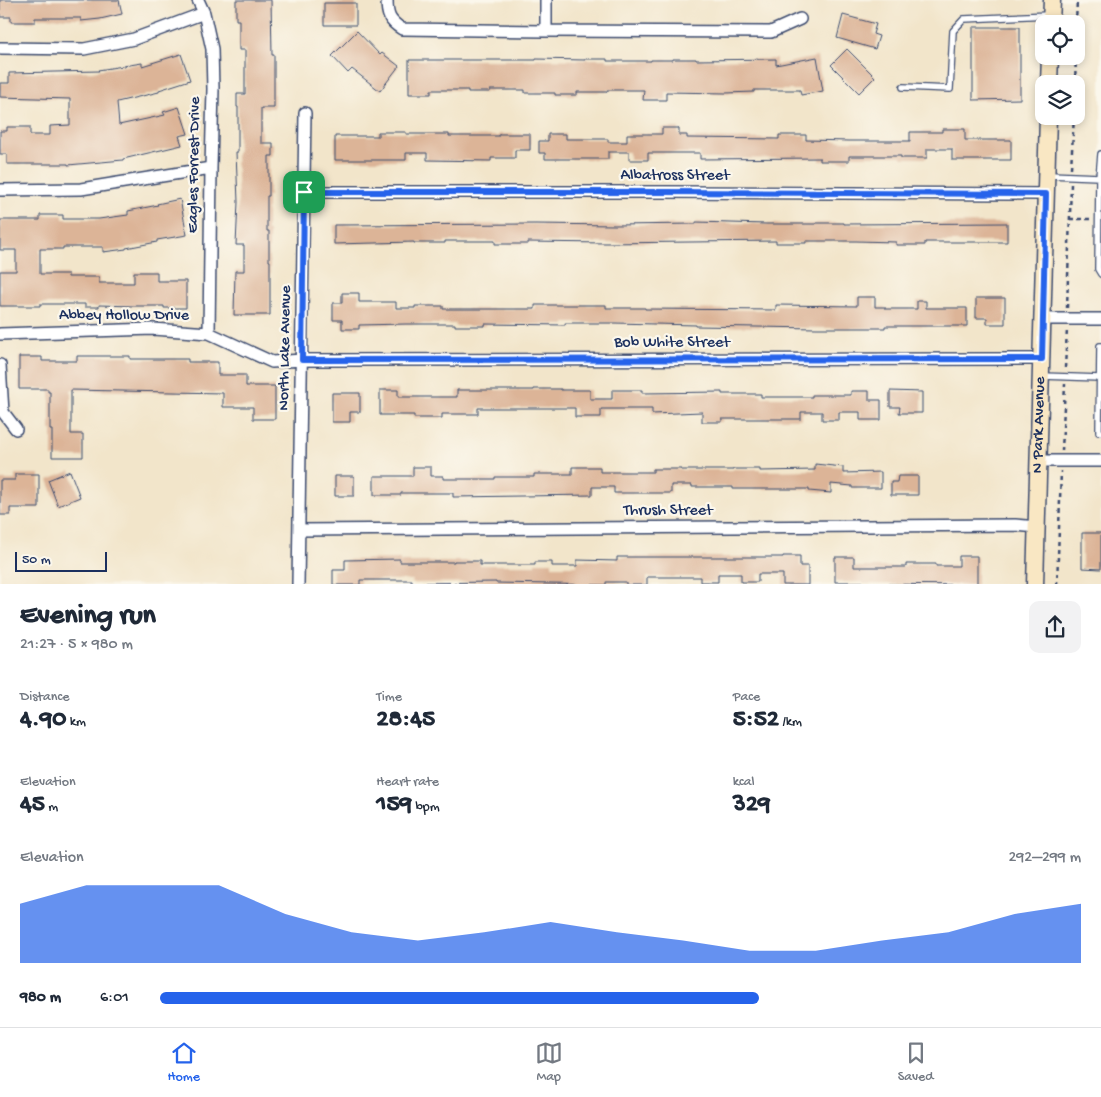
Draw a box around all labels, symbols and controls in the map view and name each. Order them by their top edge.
map controls [1035,15,1085,125]
button: locate [1035,15,1085,65]
button: layers [1035,75,1085,125]
street label: Eagles Forrest Drive [184,96,206,233]
street label: Albatross Street [620,167,731,186]
pin [283,171,325,213]
icon: arrive [290,178,318,206]
street label: North Lake Avenue [275,284,297,411]
street label: Abbey Hollow Drive [59,307,190,326]
street label: Bob White Street [613,334,731,353]
street label: N Park Avenue [1029,376,1050,474]
street label: Thrush Street [623,502,714,521]
scale bar [15,550,108,573]
text: 50 m [22,552,51,569]
text: Evening run [20,600,156,633]
button: share [1029,601,1081,653]
text: 21:27 · 5 × 980 m [20,636,133,655]
text: Distance [20,689,69,706]
text: Time [376,689,402,706]
text: Pace [733,689,760,706]
text: 4.90 [20,706,66,735]
text: 28:45 [376,706,435,735]
text: 5:52 [733,706,779,735]
text: km [66,714,86,731]
text: /km [779,714,802,731]
text: Elevation [20,774,76,791]
text: Heart rate [376,774,439,791]
text: kcal [733,774,755,791]
text: 45 [20,791,45,820]
text: 159 [376,791,412,820]
text: 329 [733,791,770,820]
text: m [45,799,58,816]
text: bpm [412,799,440,816]
text: Elevation [20,849,84,868]
text: 292–299 m [1008,849,1081,868]
text: 980 m [20,989,61,1008]
text: 6:01 [100,989,129,1008]
tab: Home [167,1039,200,1086]
tab: Map [535,1039,563,1086]
tab: Saved [898,1039,934,1086]

